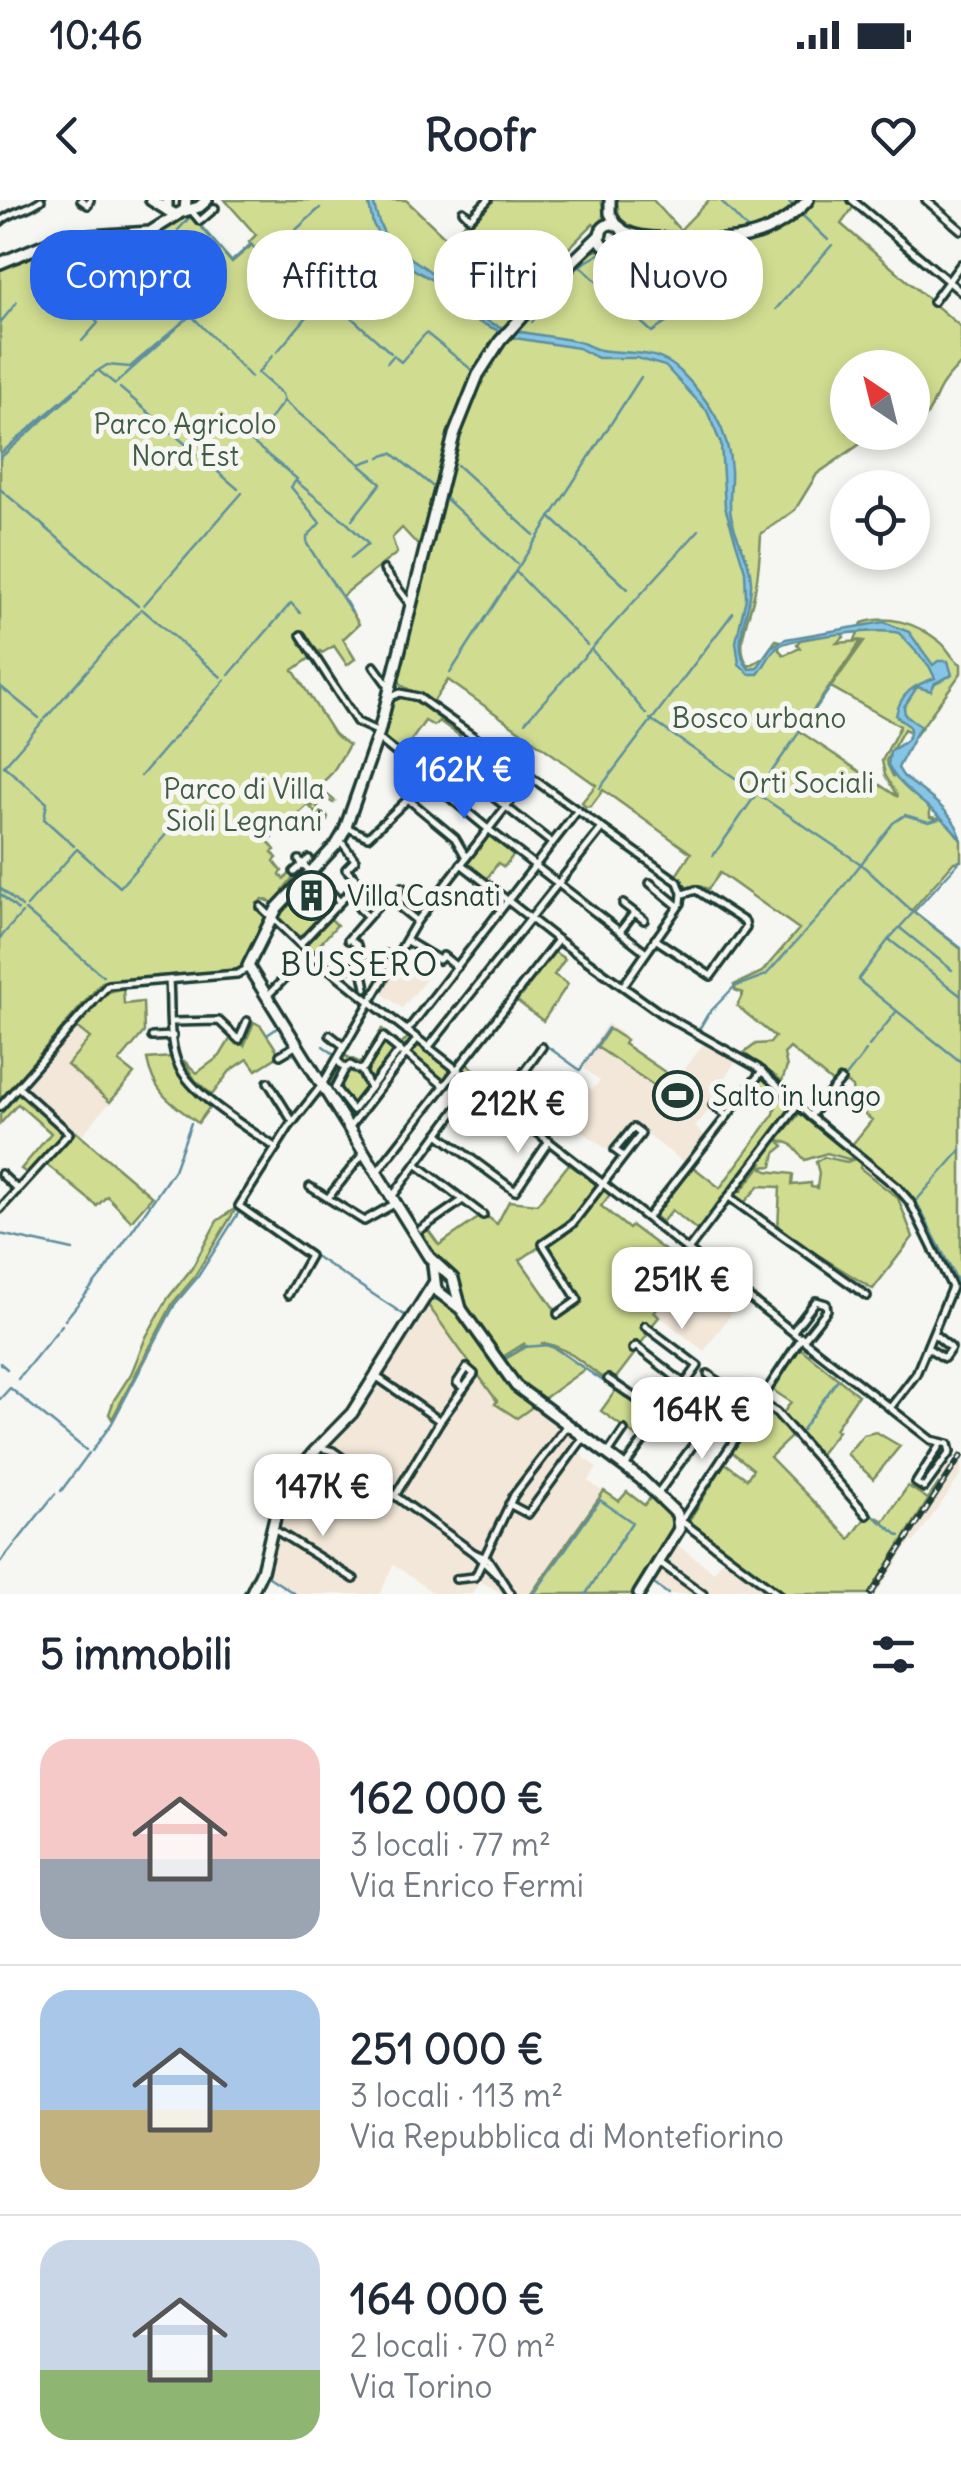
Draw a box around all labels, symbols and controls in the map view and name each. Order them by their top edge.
text: 10:46 [50,12,143,59]
text: Roofr [425,107,536,163]
icon: back [40,108,95,163]
icon: heart [866,108,921,163]
chip: Compra [30,230,227,320]
chip: Affitta [247,230,414,320]
chip: Filtri [434,230,573,320]
chip: Nuovo [593,230,763,320]
north arrow [830,350,930,450]
map controls [830,350,930,570]
park label: Parco Agricolo Nord Est [94,406,276,474]
button: locate [830,470,930,570]
park label: Bosco urbano [672,700,846,736]
pin: 162K € [383,737,545,822]
text: 162K € [416,749,512,790]
park label: Orti Sociali [738,765,874,801]
park label: Parco di Villa Sioli Legnani [163,771,325,839]
building icon: Villa Casnati [286,870,338,922]
place label: Villa Casnati [347,878,501,914]
district label: BUSSERO [280,944,440,985]
sports icon: Salto in lungo [651,1070,703,1122]
pin: 212K € [437,1071,599,1156]
place label: Salto in lungo [712,1078,881,1114]
text: 212K € [470,1083,566,1124]
pin: 251K € [601,1247,763,1332]
text: 251K € [634,1259,730,1300]
pin: 164K € [621,1377,783,1462]
text: 164K € [653,1389,751,1430]
pin: 147K € [242,1454,404,1539]
text: 147K € [276,1466,370,1507]
icon: filters [866,1627,921,1682]
text: 5 immobili [40,1628,232,1680]
text: 162 000 € [350,1772,544,1824]
icon: home [120,1779,240,1899]
text: 3 locali · 77 m² [350,1824,551,1865]
text: Via Enrico Fermi [350,1865,584,1906]
text: 251 000 € [350,2023,544,2075]
icon: home [120,2030,240,2150]
text: 3 locali · 113 m² [350,2075,563,2116]
text: Via Repubblica di Montefiorino [350,2116,784,2157]
text: 164 000 € [350,2273,545,2325]
icon: home [120,2280,240,2400]
text: 2 locali · 70 m² [350,2325,556,2366]
text: Via Torino [350,2366,492,2407]

